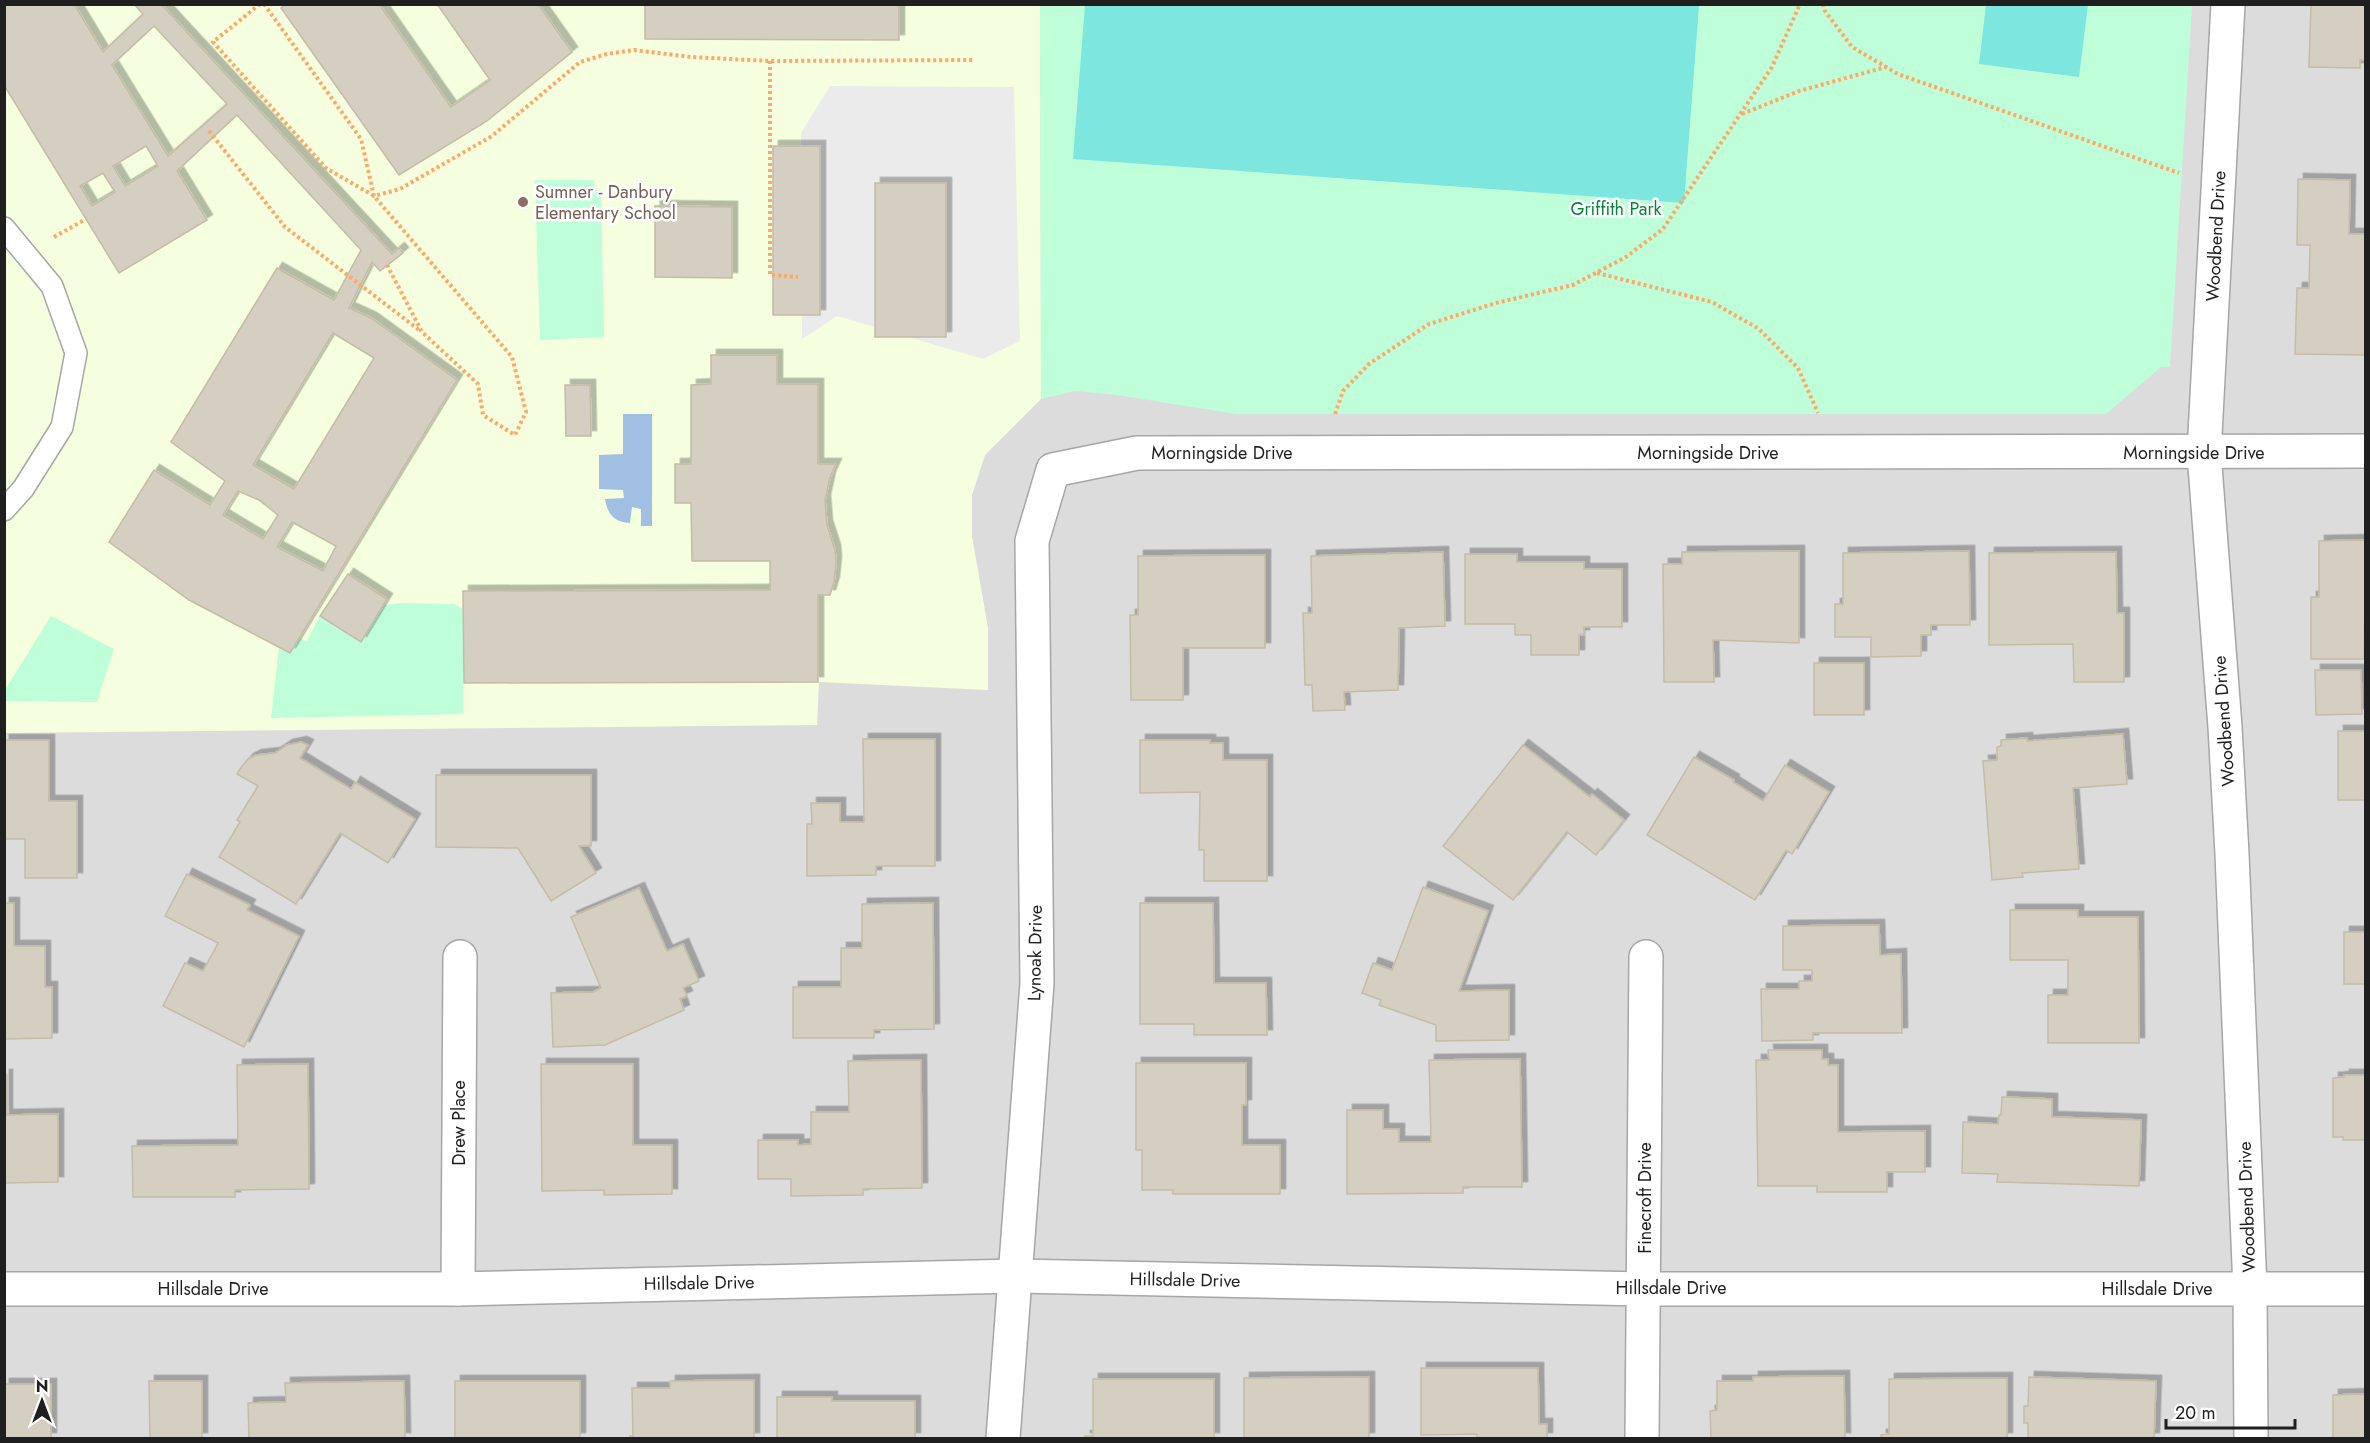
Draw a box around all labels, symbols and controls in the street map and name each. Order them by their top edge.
street label: Woodbend Drive [2200,170,2232,302]
place label: Sumner - Danbury Elementary School [535,179,676,226]
marker: Sumner - Danbury Elementary School [516,195,530,209]
park label: Griffith Park [1570,196,1662,222]
street label: Morningside Drive [1151,440,1293,466]
street label: Morningside Drive [1637,440,1779,466]
street label: Morningside Drive [2123,440,2265,466]
street label: Woodbend Drive [2206,655,2242,787]
street label: Lynoak Drive [1021,905,1049,1001]
street label: Drew Place [446,1080,472,1166]
street label: Woodbend Drive [2232,1141,2262,1273]
street label: Finecroft Drive [1632,1142,1658,1254]
street label: Hillsdale Drive [1129,1266,1241,1294]
street label: Hillsdale Drive [643,1269,755,1297]
street label: Hillsdale Drive [1616,1275,1726,1301]
street label: Hillsdale Drive [158,1276,268,1302]
street label: Hillsdale Drive [2102,1276,2212,1302]
north arrow [12,1371,72,1431]
text: N [36,1375,48,1398]
scale bar [2166,1392,2295,1430]
text: 20 m [2175,1400,2215,1426]

